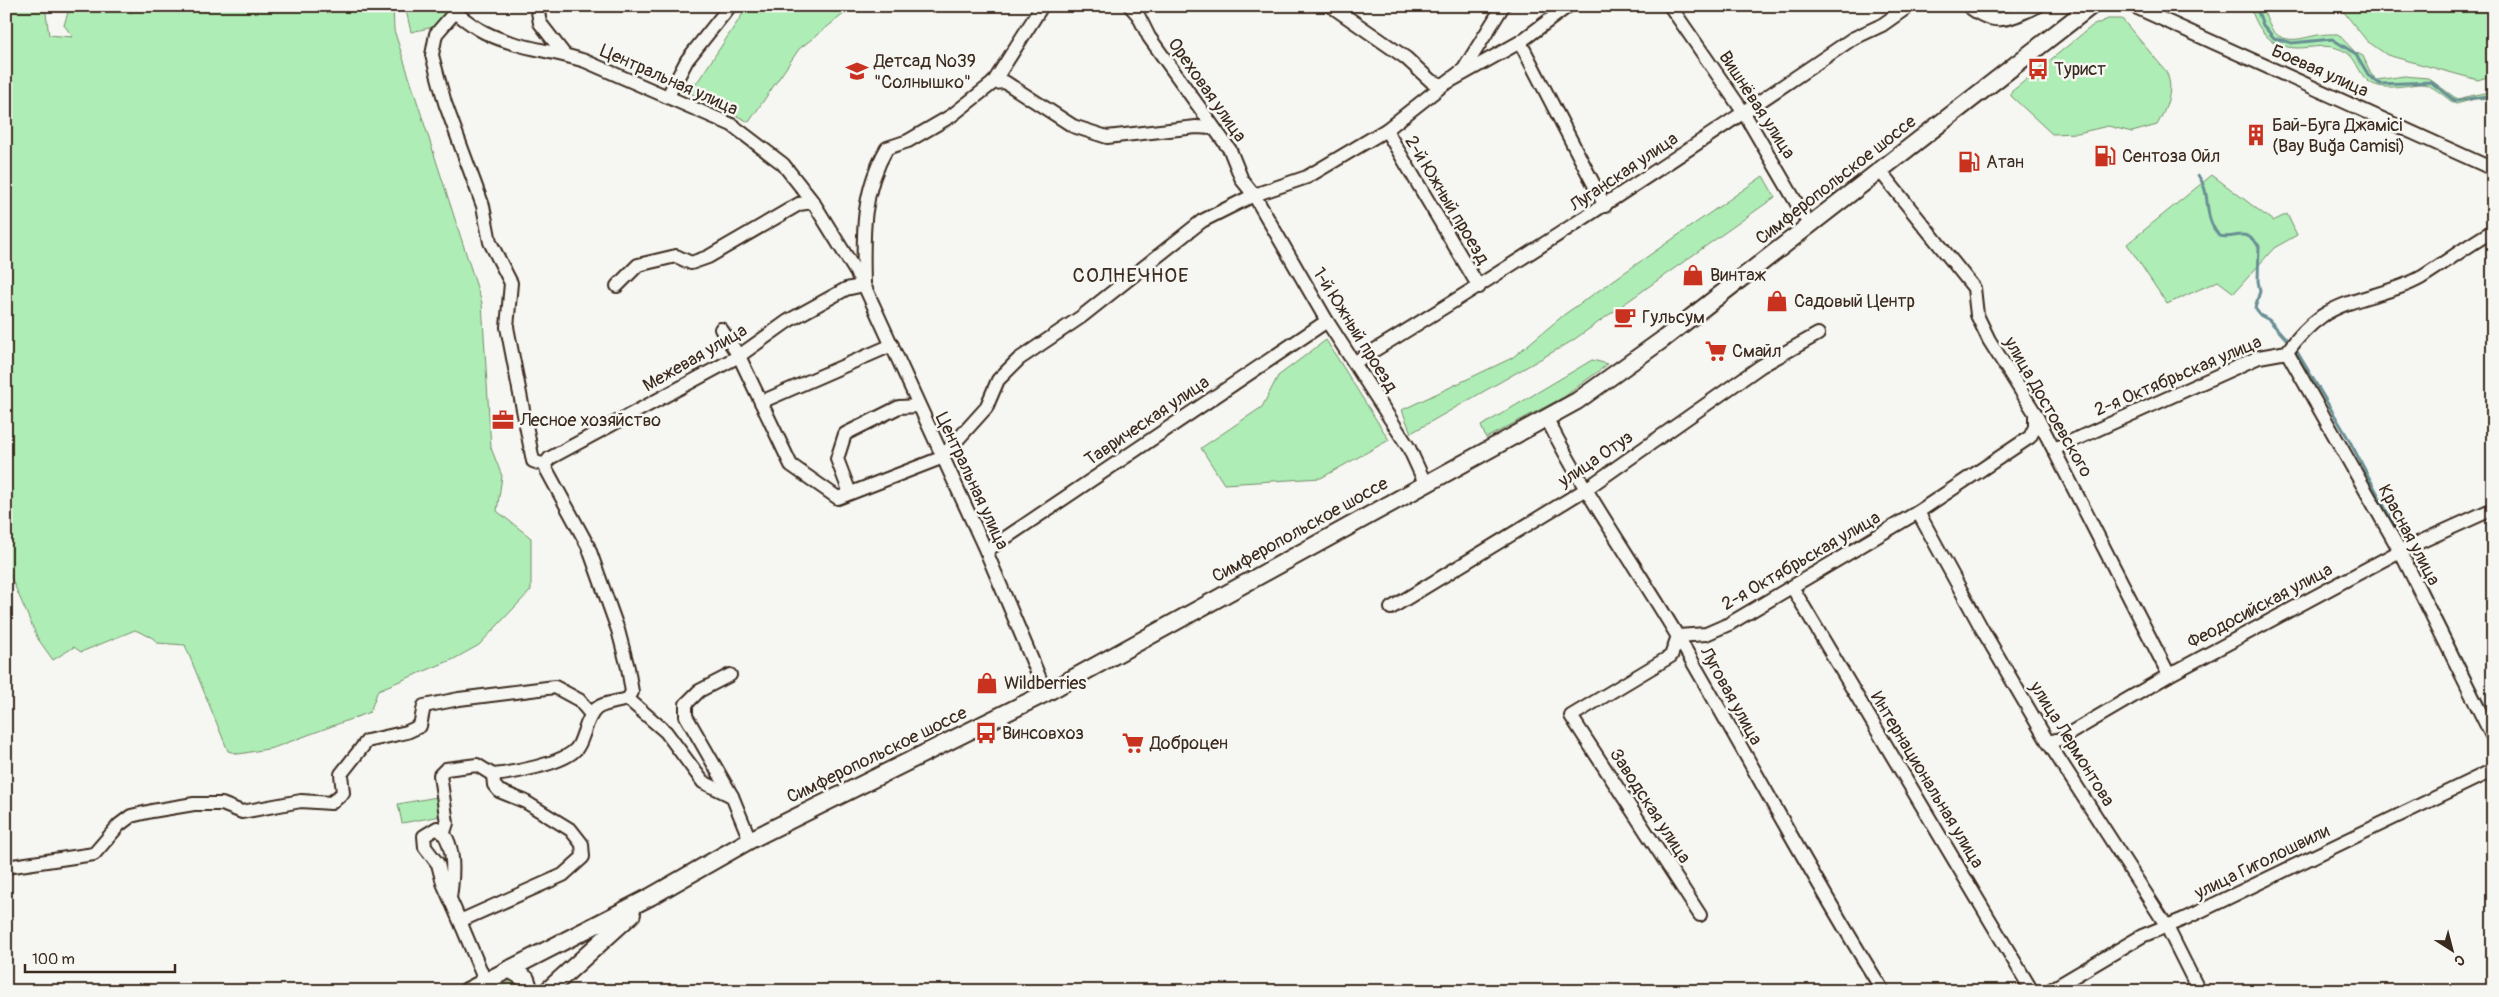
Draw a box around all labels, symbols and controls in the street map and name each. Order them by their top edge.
street label: Ореховая улица [1163,33,1251,147]
street label: Центральная улица [596,39,742,121]
street label: Боевая улица [2268,39,2372,103]
street label: Вишнёвая улица [1714,47,1800,163]
place label: Детсад №39 "Солнышко" [873,50,976,94]
bus stop icon: Турист [2025,56,2051,82]
school or university icon: Детсад №39 "Солнышко" [844,58,870,84]
place label: Турист [2054,58,2106,81]
street label: Симферопольское шоссе [1751,110,1921,250]
place label: Бай-Буга Джамісі (Bay Buğa Camisi) [2272,114,2405,158]
building icon: Бай-Буга Джамісі (Bay Buğa Camisi) [2243,122,2269,148]
street label: Луганская улица [1565,127,1683,217]
street label: 2-й Южный проезд [1400,131,1495,269]
fuel station icon: Сентоза Ойл [2092,143,2118,169]
place label: Сентоза Ойл [2122,145,2220,168]
fuel station icon: Атан [1956,149,1982,175]
place label: Атан [1986,151,2024,174]
shop icon: Винтаж [1680,262,1706,288]
district label: СОЛНЕЧНОЕ [1073,263,1189,288]
street label: 1-й Южный проезд [1307,263,1403,397]
place label: Винтаж [1710,264,1767,287]
shop icon: Садовый Центр [1764,288,1790,314]
place label: Садовый Центр [1794,290,1915,313]
cafe icon: Гульсум [1612,304,1638,330]
place label: Гульсум [1642,306,1705,329]
street label: Межевая улица [639,319,751,397]
street label: 2-я Октябрьская улица [2091,330,2265,422]
street label: улица Достоевского [1998,332,2098,482]
supermarket icon: Смайл [1703,338,1729,364]
place label: Смайл [1732,340,1781,363]
street label: Таврическая улица [1080,371,1214,471]
office icon: Лесное хозяйство [490,407,516,433]
place label: Лесное хозяйство [519,409,661,432]
street label: Центральная улица [930,409,1014,553]
street label: улица Отуз [1553,426,1638,493]
street label: Симферопольское шоссе [1208,472,1392,588]
street label: Красная улица [2373,481,2445,589]
street label: 2-я Октябрьская улица [1718,506,1884,616]
street label: Феодосийская улица [2184,558,2336,654]
street label: Луговая улица [1694,642,1767,749]
shop icon: Wildberries [974,670,1000,696]
place label: Wildberries [1004,672,1086,695]
street label: улица Лермонтова [2024,676,2120,811]
street label: Интернациональная улица [1865,687,1989,873]
street label: Симферопольское шоссе [783,701,971,809]
bus stop icon: Винсовхоз [973,720,999,746]
place label: Винсовхоз [1002,722,1084,745]
supermarket icon: Доброцен [1120,730,1146,756]
place label: Доброцен [1149,732,1228,755]
street label: Заводская улица [1604,744,1696,868]
street label: улица Гиголошвили [2190,819,2333,905]
north arrow [2426,924,2476,974]
scale bar [25,942,175,974]
text: 100 m [32,950,75,969]
text: С [2451,951,2468,970]

